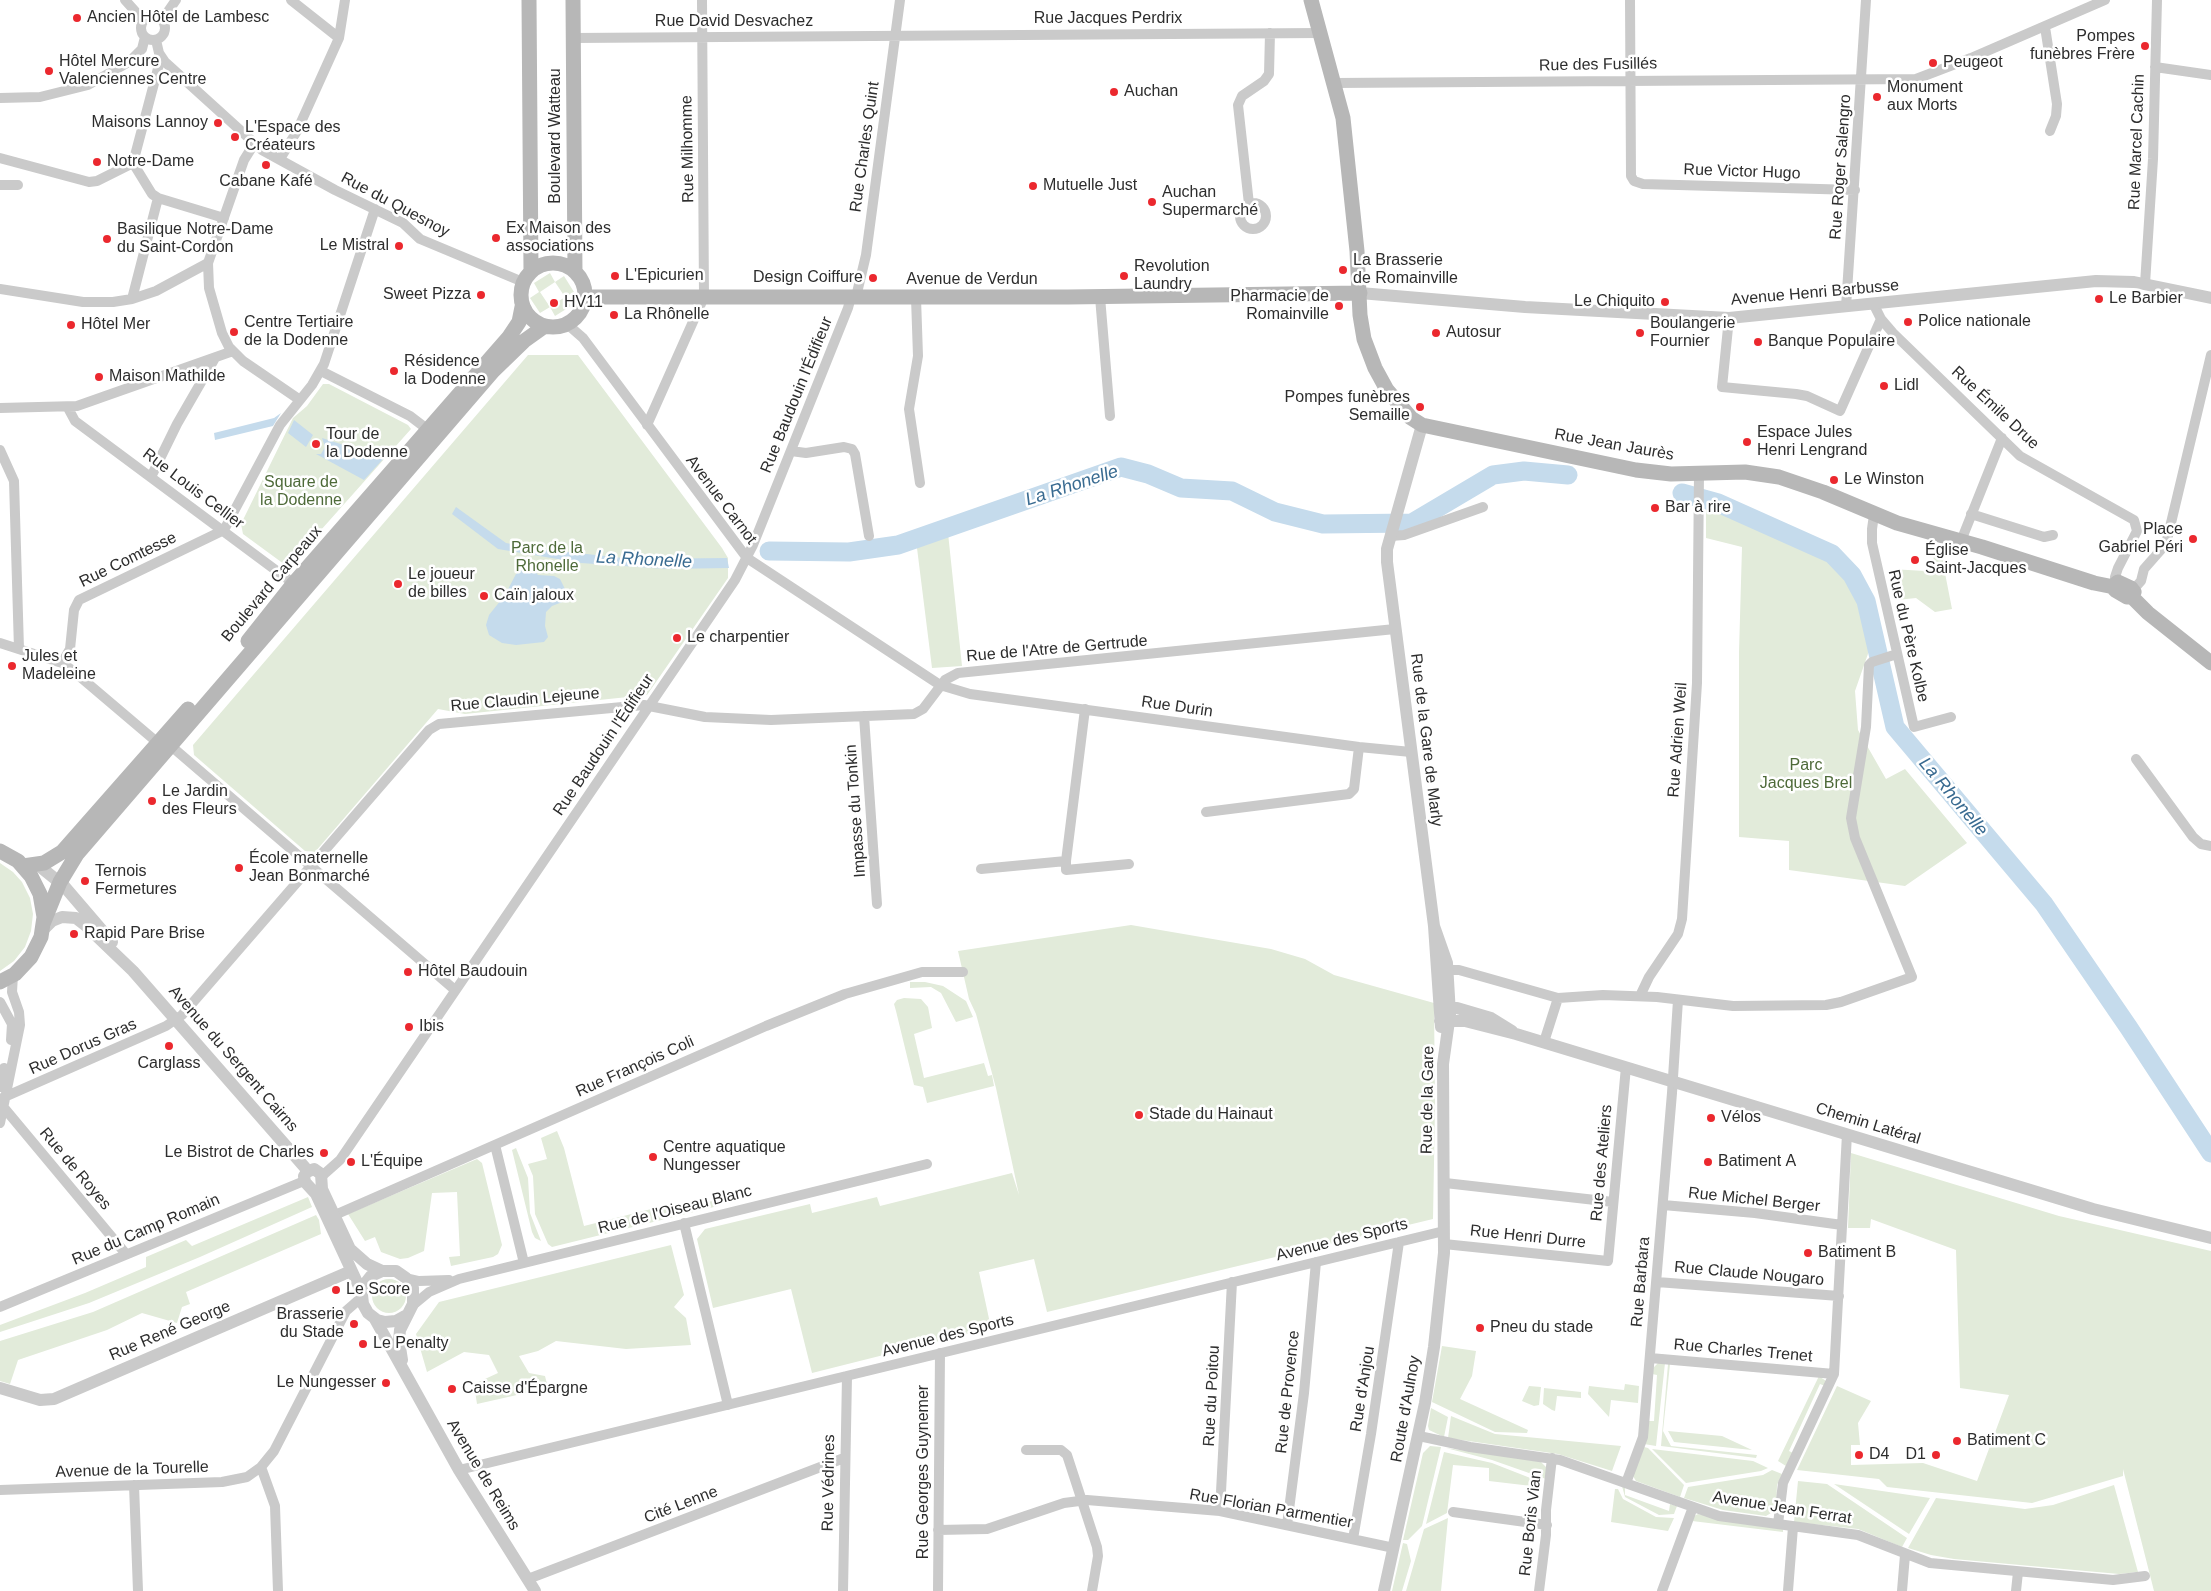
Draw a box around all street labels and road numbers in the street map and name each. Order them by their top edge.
street label: Rue Jacques Perdrix [1034,9,1182,29]
street label: Rue David Desvachez [655,12,813,32]
street label: Rue des Fusillés [1539,54,1657,76]
street label: Boulevard Watteau [546,68,566,204]
street label: Rue Marcel Cachin [2125,74,2149,210]
street label: Rue Charles Quint [846,80,884,214]
street label: Rue Roger Salengro [1826,94,1856,240]
street label: Rue Milhomme [677,95,699,203]
street label: Rue Victor Hugo [1683,160,1801,184]
street label: Rue du Quesnoy [337,168,453,242]
street label: Avenue de Verdun [906,270,1038,290]
street label: Avenue Henri Barbusse [1730,276,1900,310]
street label: Rue Baudouin l'Édifieur [757,314,837,476]
street label: Rue Émile Drue [1947,362,2043,454]
street label: Rue Jean Jaurès [1553,425,1675,465]
street label: Rue Louis Cellier [139,445,247,533]
street label: Avenue Carnot [681,452,761,548]
street label: Boulevard Carpeaux [218,522,326,646]
street label: Rue Comtesse [76,528,180,592]
street label: Rue du Père Kolbe [1883,568,1933,704]
street label: Rue de l'Atre de Gertrude [966,632,1148,666]
street label: Rue de la Gare de Marly [1406,652,1446,828]
street label: Rue Baudouin l'Édifieur [549,671,659,819]
street label: Rue Adrien Weil [1664,682,1692,798]
street label: Rue Claudin Lejeune [450,684,600,716]
street label: Rue Durin [1140,692,1214,722]
street label: Impasse du Tonkin [842,744,870,878]
street label: Avenue du Sergent Cairns [164,982,302,1136]
street label: Rue Dorus Gras [26,1015,140,1079]
street label: Rue François Coli [573,1032,697,1102]
street label: Rue de la Gare [1417,1046,1439,1154]
street label: Chemin Latéral [1813,1099,1923,1149]
street label: Rue des Ateliers [1587,1104,1617,1222]
street label: Rue de Royes [35,1124,115,1214]
street label: Rue de l'Oiseau Blanc [596,1182,754,1238]
street label: Rue Michel Berger [1687,1184,1821,1216]
street label: Rue du Camp Romain [69,1190,223,1270]
street label: Avenue des Sports [1274,1214,1410,1266]
street label: Rue Henri Durre [1469,1221,1587,1253]
street label: Rue Barbara [1627,1236,1655,1328]
street label: Rue Claude Nougaro [1673,1258,1825,1290]
street label: Rue René George [106,1297,234,1365]
street label: Avenue des Sports [880,1310,1016,1362]
street label: Rue de Provence [1272,1330,1304,1454]
street label: Rue Charles Trenet [1673,1335,1813,1367]
street label: Rue du Poitou [1200,1345,1224,1447]
street label: Rue d'Anjou [1347,1345,1379,1433]
street label: Route d'Aulnoy [1387,1354,1425,1464]
street label: Rue Georges Guynemer [914,1385,934,1559]
street label: Avenue de Reims [442,1416,524,1534]
street label: Rue Védrines [819,1434,839,1532]
street label: Avenue de la Tourelle [55,1458,209,1482]
street label: Rue Boris Vian [1516,1469,1546,1577]
street label: Cité Lenne [641,1482,721,1528]
street label: Rue Florian Parmentier [1188,1485,1354,1533]
street label: Avenue Jean Ferrat [1711,1488,1853,1528]

